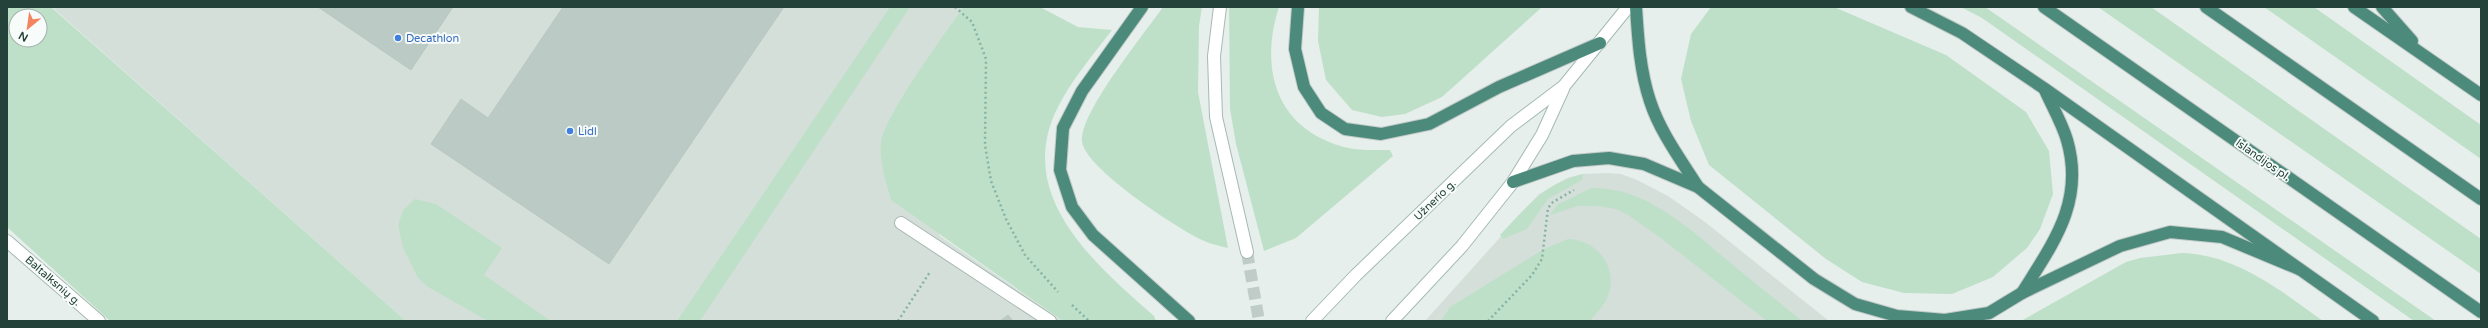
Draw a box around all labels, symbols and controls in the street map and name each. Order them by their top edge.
north arrow [8,8,48,48]
text: N [16,28,30,44]
place label: Decathlon [406,32,459,45]
marker: Decathlon [393,33,403,43]
place label: Lidl [578,125,597,138]
marker: Lidl [565,126,575,136]
street label: Islandijos pl. [2233,136,2293,184]
street label: Užnerio g. [1411,177,1459,223]
street label: Baltalksnių g. [22,253,84,309]

